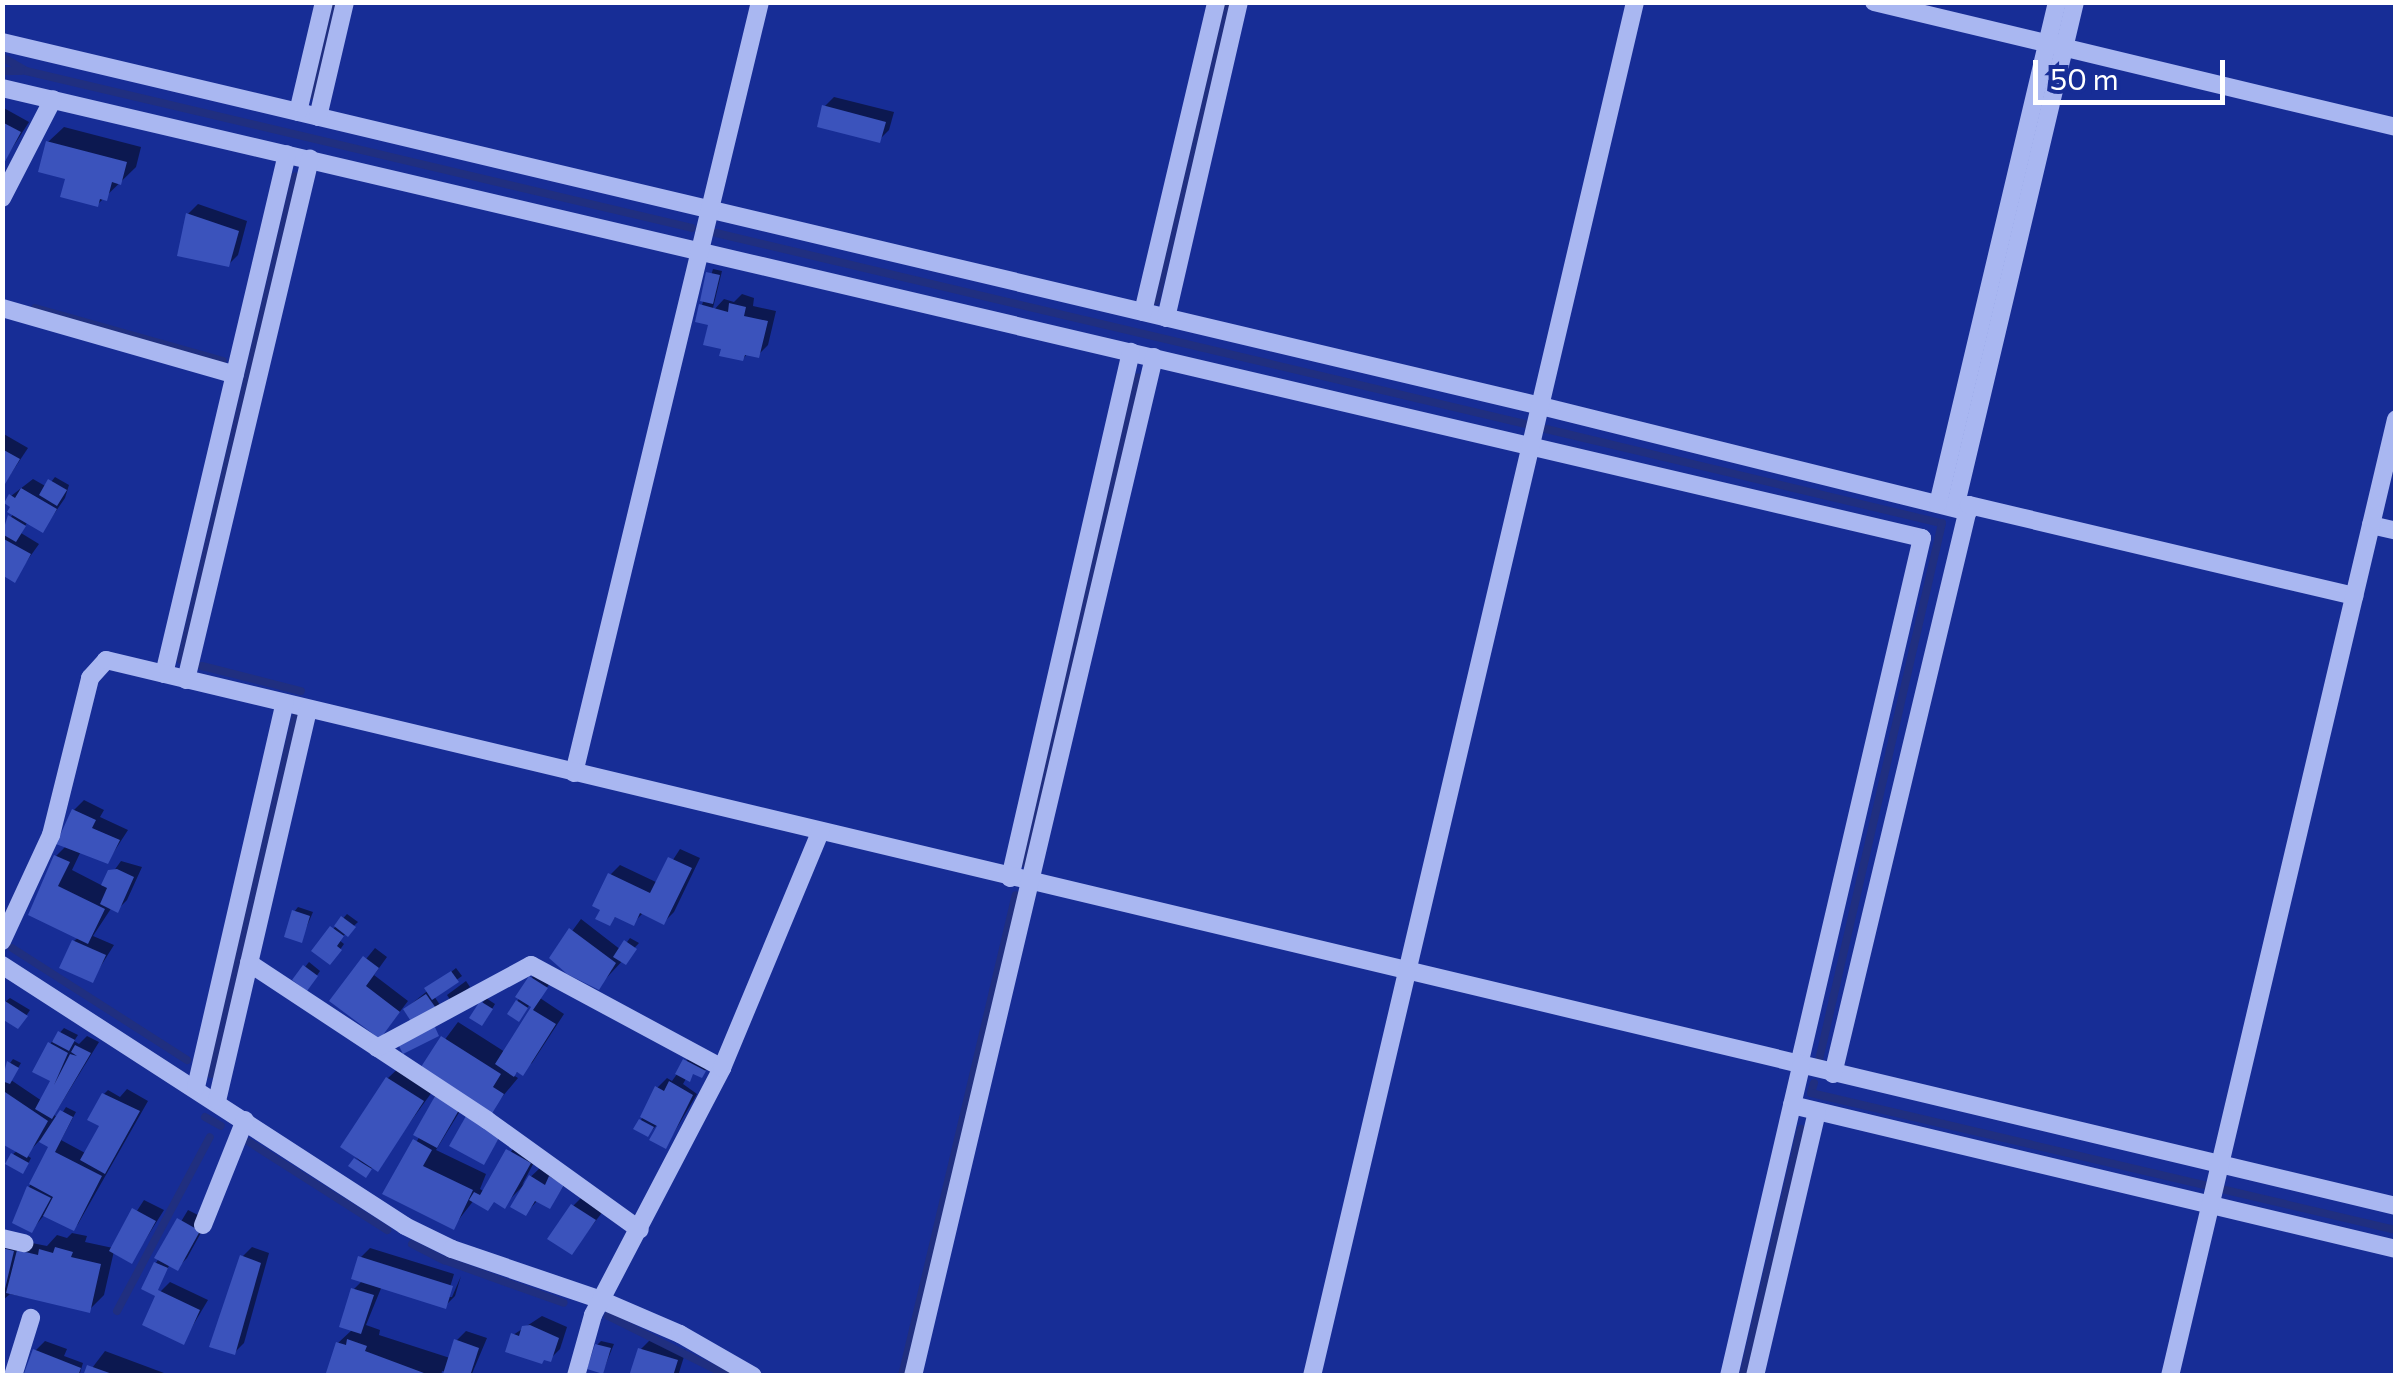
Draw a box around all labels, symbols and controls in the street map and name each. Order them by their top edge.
scale bar [2038,40,2230,102]
text: 50 m [2050,59,2119,96]

